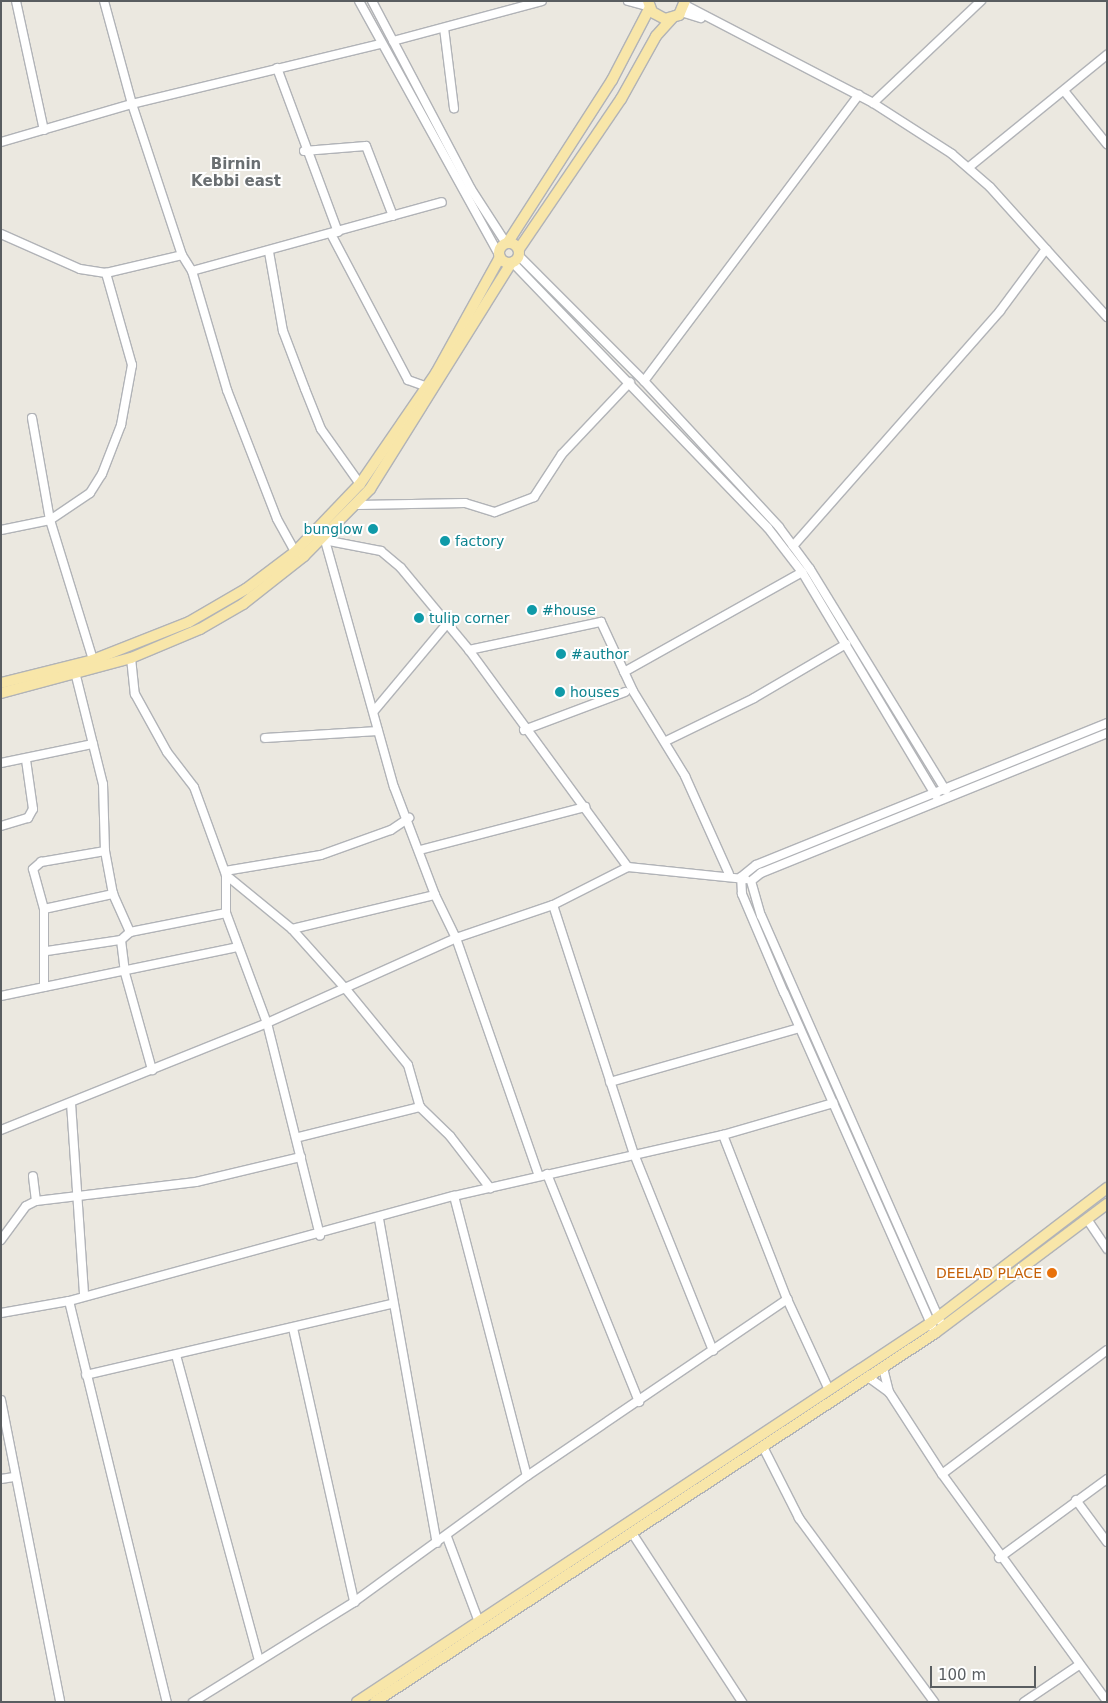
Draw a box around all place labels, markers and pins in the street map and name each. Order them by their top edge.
place label: bunglow [304,521,363,537]
marker: bunglow [367,523,379,535]
place label: factory [455,533,504,549]
marker: factory [439,535,451,547]
place label: #house [542,602,596,618]
marker: #house [526,604,538,616]
place label: tulip corner [429,610,509,626]
marker: tulip corner [413,612,425,624]
place label: #author [571,646,629,662]
marker: #author [555,648,567,660]
place label: houses [570,684,620,700]
marker: houses [554,686,566,698]
place label: DEELAD PLACE [936,1265,1042,1281]
marker: DEELAD PLACE [1046,1267,1058,1279]

